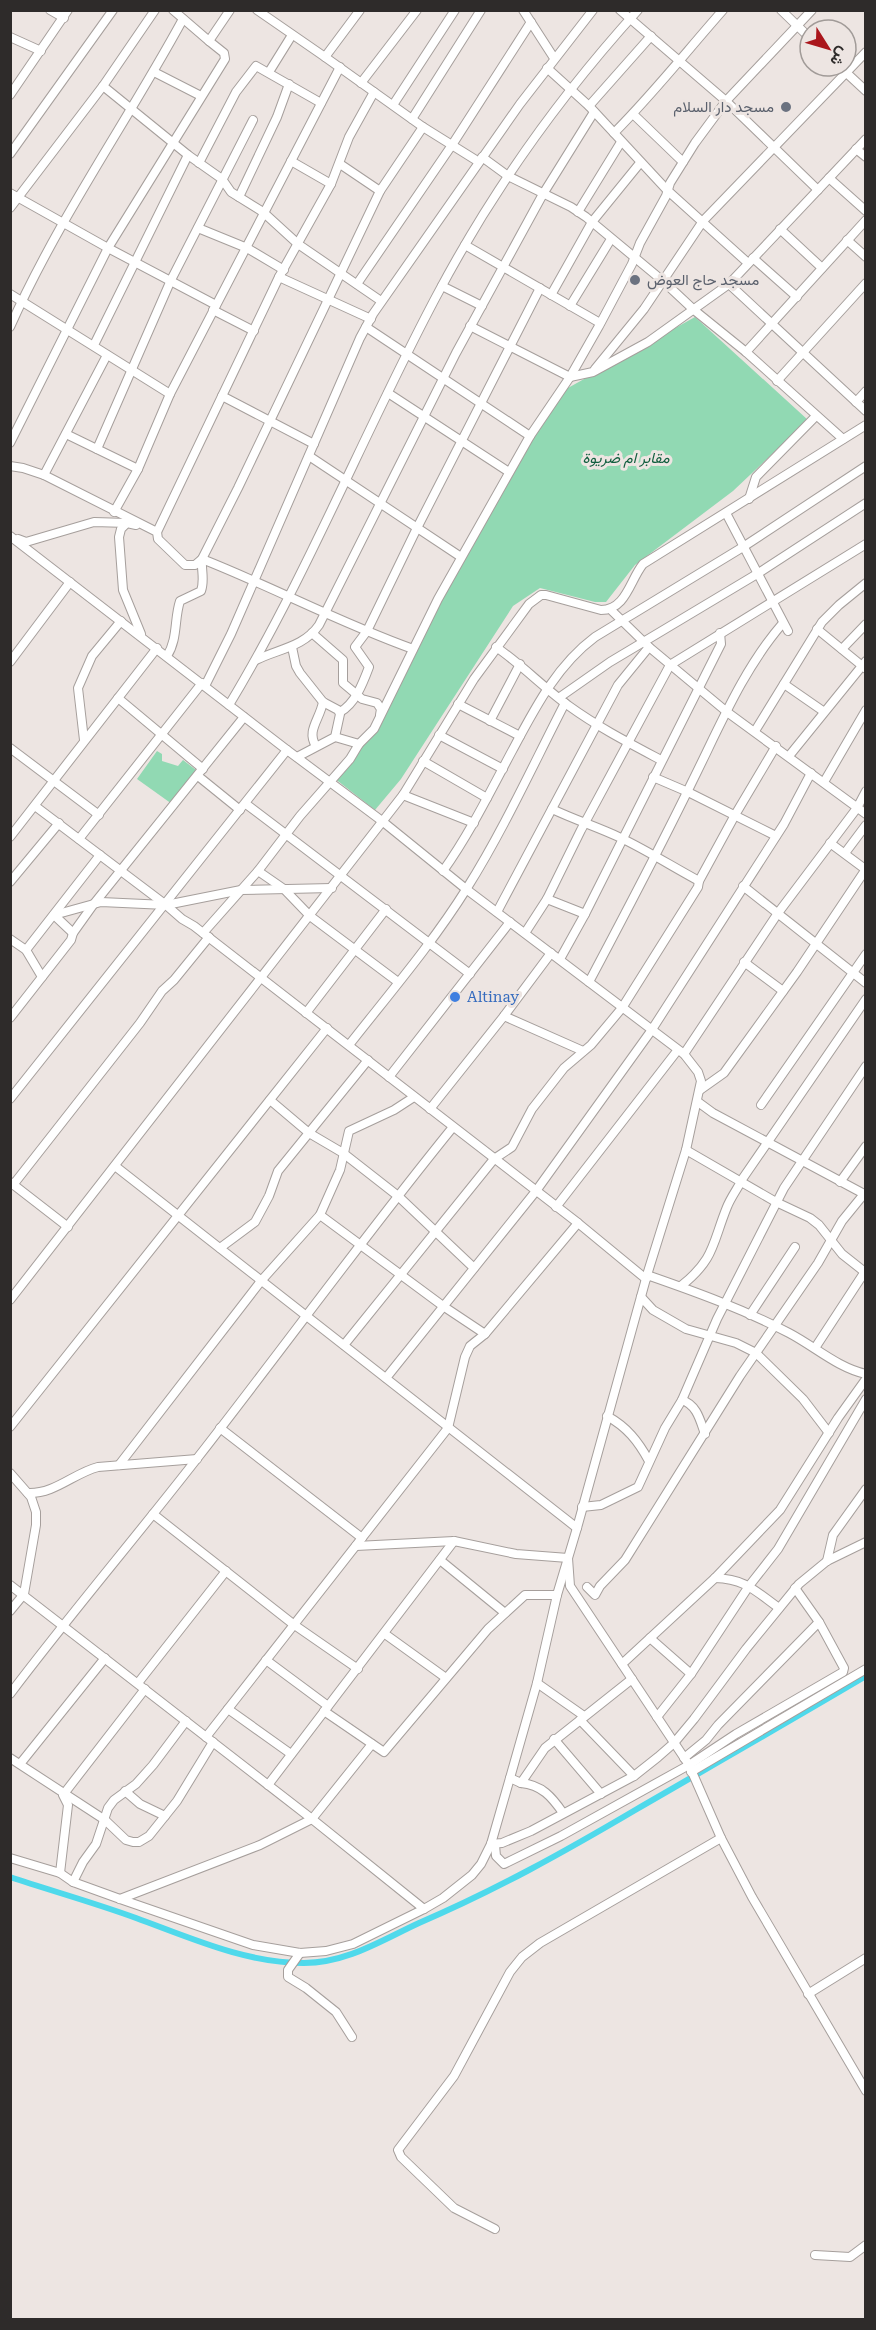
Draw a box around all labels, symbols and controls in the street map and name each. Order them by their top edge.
north arrow [798,18,858,78]
text: ش [826,43,853,70]
place label: مسجد دار السلام [673,98,774,117]
marker: مسجد دار السلام [779,100,793,114]
place label: مسجد حاج العوض [647,271,759,291]
marker: مسجد حاج العوض [628,273,642,287]
park label: مقابر ام ضريوة [582,449,671,468]
place label: Altinay [467,988,519,1006]
marker: Altinay [448,990,462,1004]

